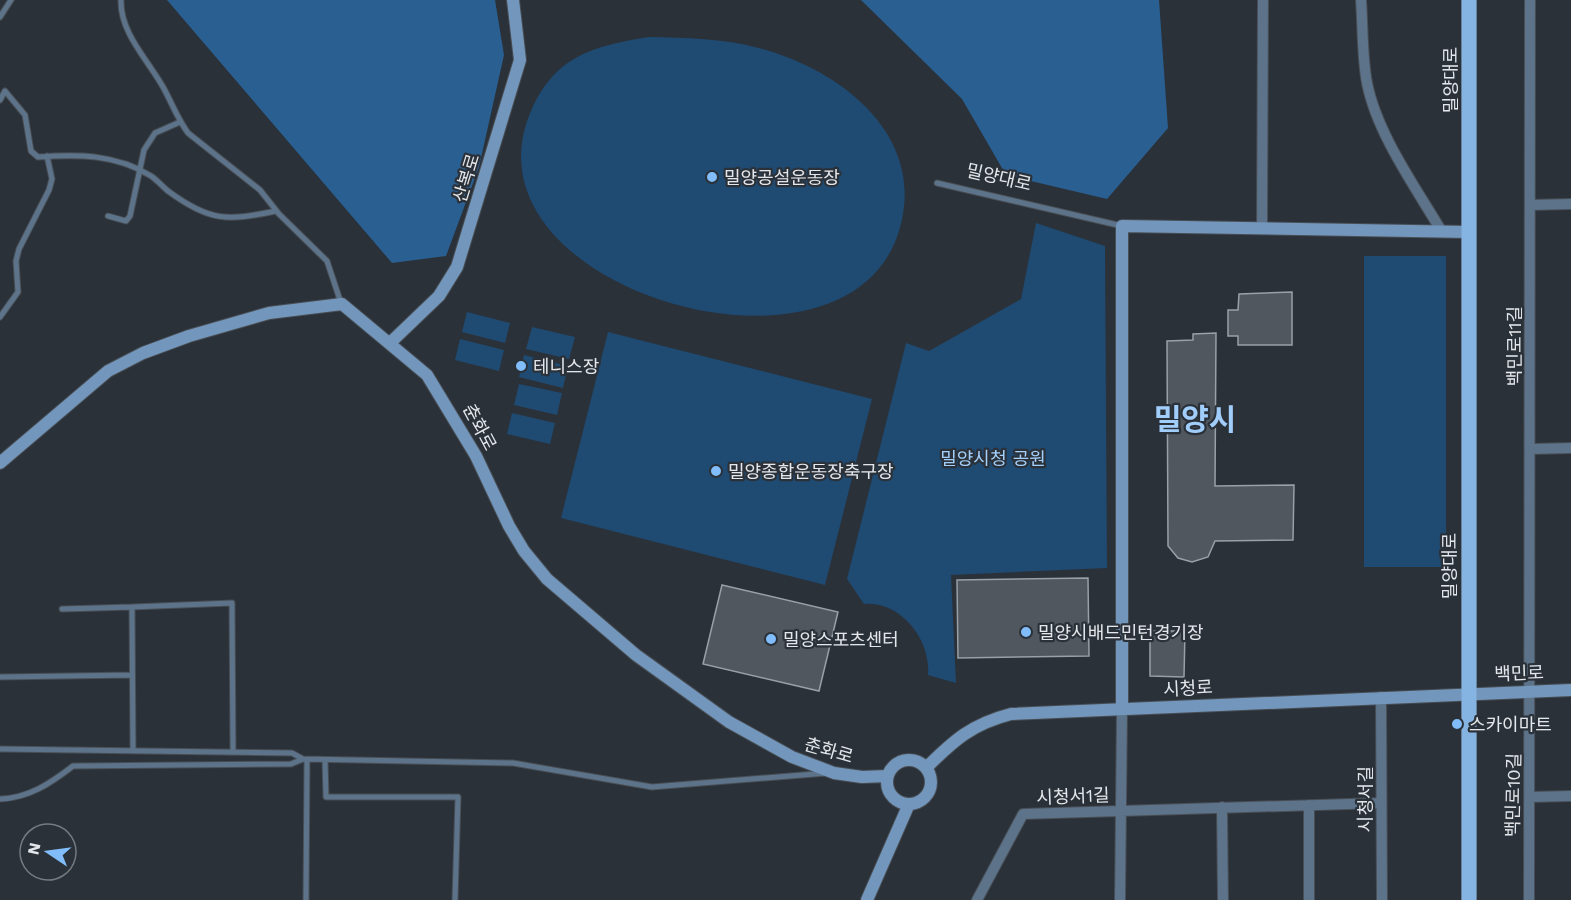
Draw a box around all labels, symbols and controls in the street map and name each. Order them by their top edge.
street label: 밀양대로 [1440,47,1461,113]
street label: 산복로 [449,151,483,205]
street label: 밀양대로 [964,159,1034,195]
place label: 밀양공설운동장 [724,167,840,188]
marker: 밀양공설운동장 [705,170,719,184]
street label: 백민로11길 [1504,306,1525,386]
place label: 테니스장 [533,356,599,377]
marker: 테니스장 [514,359,528,373]
street label: 춘화로 [459,400,501,454]
district label: 밀양시 [1154,402,1236,437]
park label: 밀양시청 공원 [940,448,1046,469]
place label: 밀양종합운동장축구장 [728,461,894,482]
marker: 밀양종합운동장축구장 [709,464,723,478]
street label: 밀양대로 [1439,533,1460,599]
place label: 밀양시배드민턴경기장 [1038,622,1204,643]
marker: 밀양시배드민턴경기장 [1019,625,1033,639]
place label: 밀양스포츠센터 [783,629,899,650]
marker: 밀양스포츠센터 [764,632,778,646]
street label: 백민로 [1494,662,1544,684]
street label: 시청로 [1163,676,1213,700]
place label: 스카이마트 [1469,714,1552,735]
marker: 스카이마트 [1450,717,1464,731]
street label: 춘화로 [802,733,856,767]
street label: 백민로10길 [1502,753,1524,837]
street label: 시청서길 [1355,766,1376,832]
street label: 시청서1길 [1036,784,1110,808]
north arrow [18,822,78,882]
text: N [23,841,44,857]

